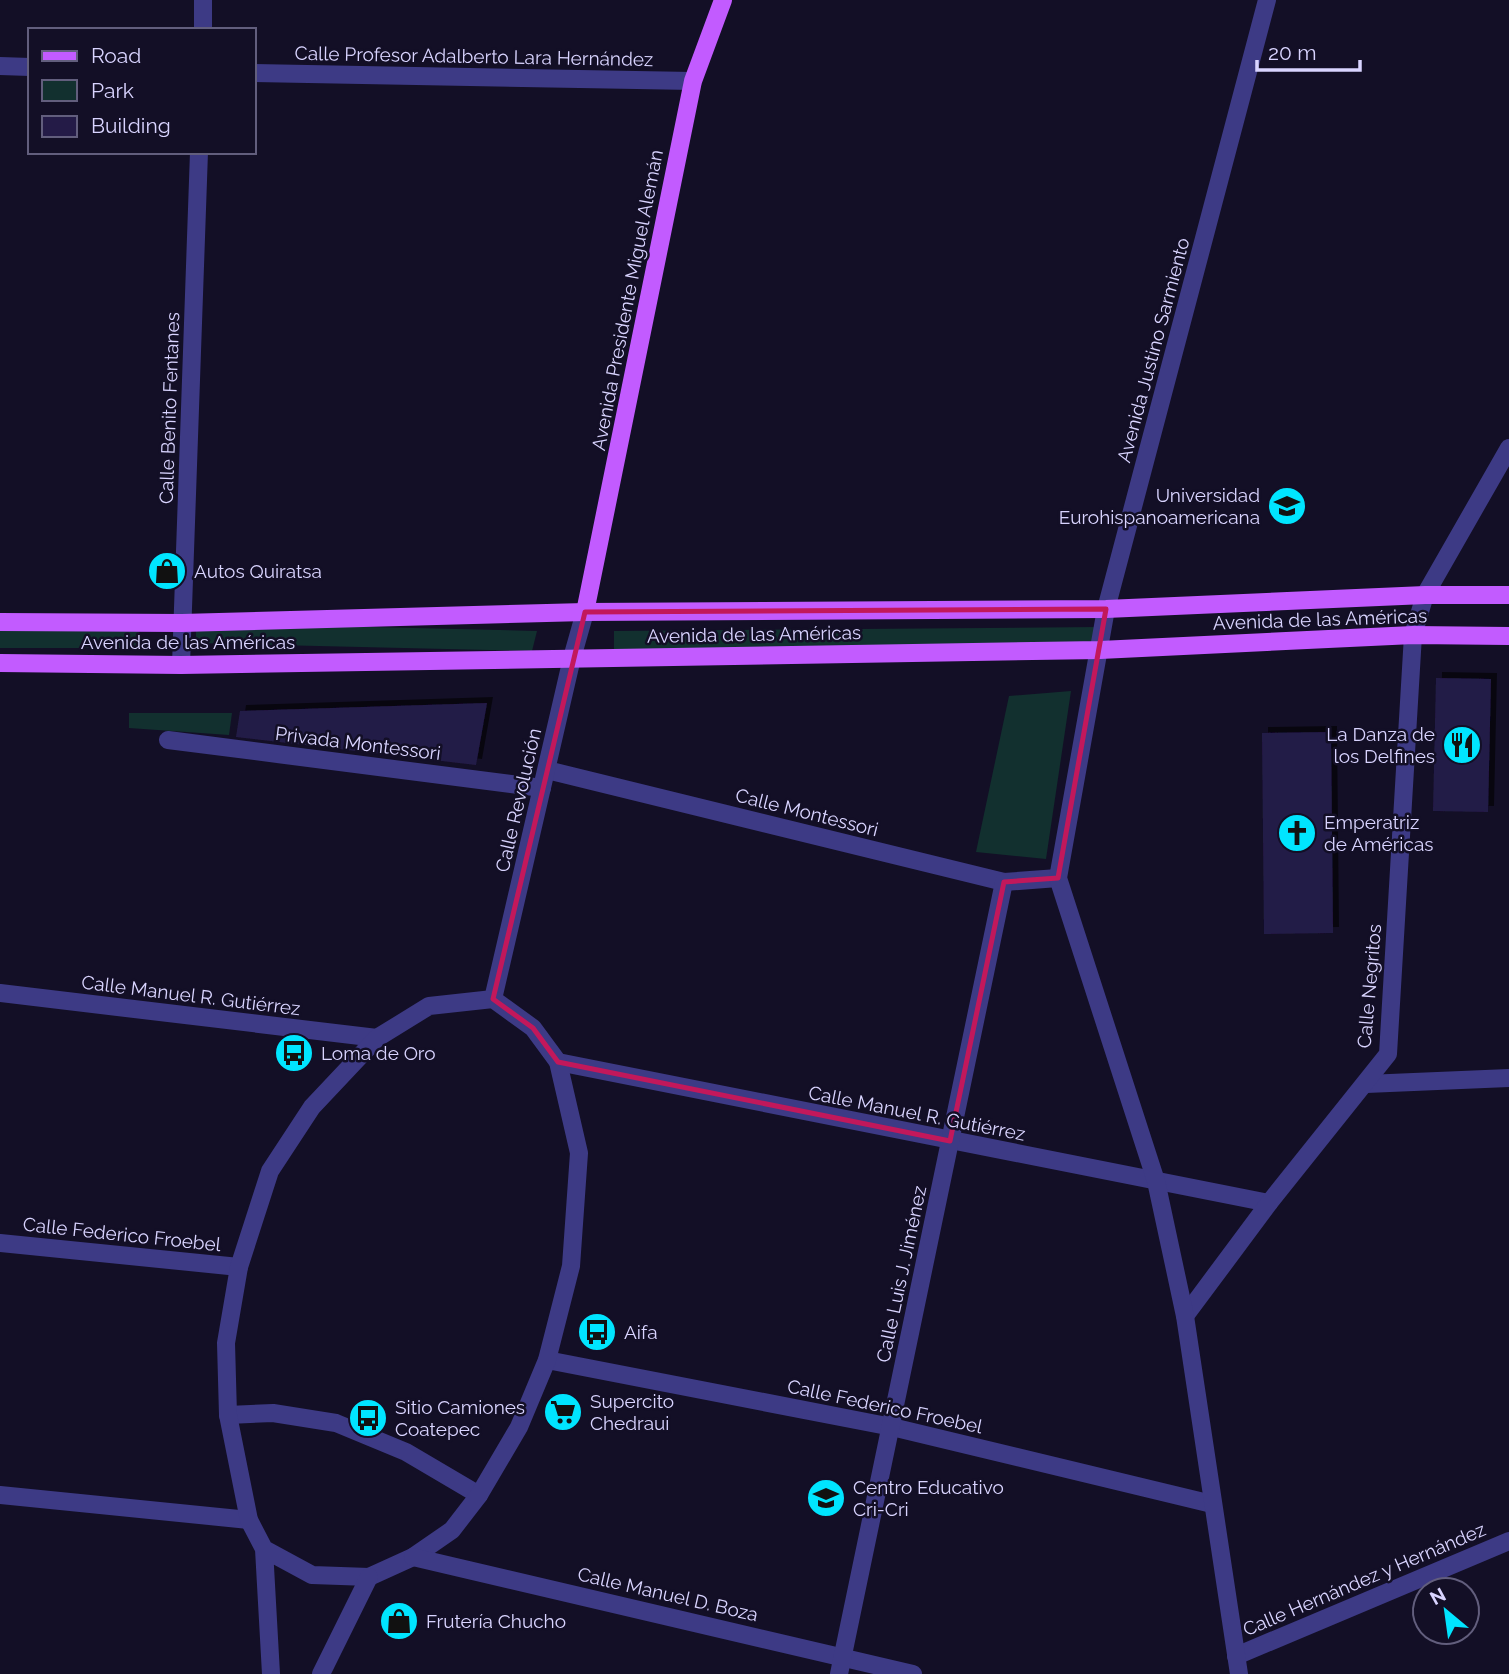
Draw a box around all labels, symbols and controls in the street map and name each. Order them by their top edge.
legend [28,28,256,154]
scale bar [1257,28,1360,72]
text: 20 m [1268,40,1316,65]
street label: Calle Profesor Adalberto Lara Hernández [295,42,653,70]
text: Road [91,43,141,68]
text: Park [91,78,134,103]
text: Building [91,113,171,138]
street label: Avenida Presidente Miguel Alemán [587,148,667,452]
street label: Avenida Justino Sarmiento [1112,235,1194,465]
street label: Calle Benito Fentanes [155,312,183,504]
place label: Universidad Eurohispanoamericana [1059,484,1260,528]
school or university icon: Universidad Eurohispanoamericana [1266,485,1308,527]
shop icon: Autos Quiratsa [146,550,188,592]
place label: Autos Quiratsa [194,560,322,582]
street label: Avenida de las Américas [1212,604,1428,634]
street label: Avenida de las Américas [647,621,861,647]
street label: Avenida de las Américas [81,631,295,653]
street label: Privada Montessori [274,722,442,764]
place label: La Danza de los Delfines [1326,723,1435,767]
restaurant icon: La Danza de los Delfines [1441,724,1483,766]
street label: Calle Revolución [491,726,545,874]
street label: Calle Montessori [733,784,881,840]
place label: Emperatriz de Américas [1324,811,1433,855]
church icon: Emperatriz de Américas [1276,812,1318,854]
street label: Calle Negritos [1353,923,1385,1049]
street label: Calle Manuel R. Gutiérrez [80,971,302,1019]
bus stop icon: Loma de Oro [273,1032,315,1074]
place label: Loma de Oro [321,1042,436,1064]
street label: Calle Manuel R. Gutiérrez [807,1081,1027,1145]
street label: Calle Luis J. Jiménez [872,1184,930,1364]
street label: Calle Federico Froebel [22,1213,223,1255]
bus stop icon: Aifa [576,1311,618,1353]
place label: Aifa [624,1321,658,1343]
street label: Calle Federico Froebel [785,1375,985,1438]
place label: Supercito Chedraui [590,1390,674,1434]
supermarket icon: Supercito Chedraui [542,1391,584,1433]
place label: Sitio Camiones Coatepec [395,1396,525,1440]
bus stop icon: Sitio Camiones Coatepec [347,1397,389,1439]
place label: Centro Educativo Cri-Cri [853,1476,1004,1520]
school or university icon: Centro Educativo Cri-Cri [805,1477,847,1519]
street label: Calle Hernández y Hernández [1239,1518,1489,1640]
street label: Calle Manuel D. Boza [575,1562,761,1626]
north arrow [1411,1576,1481,1646]
text: N [1426,1583,1449,1609]
shop icon: Frutería Chucho [378,1600,420,1642]
place label: Frutería Chucho [426,1610,566,1632]

